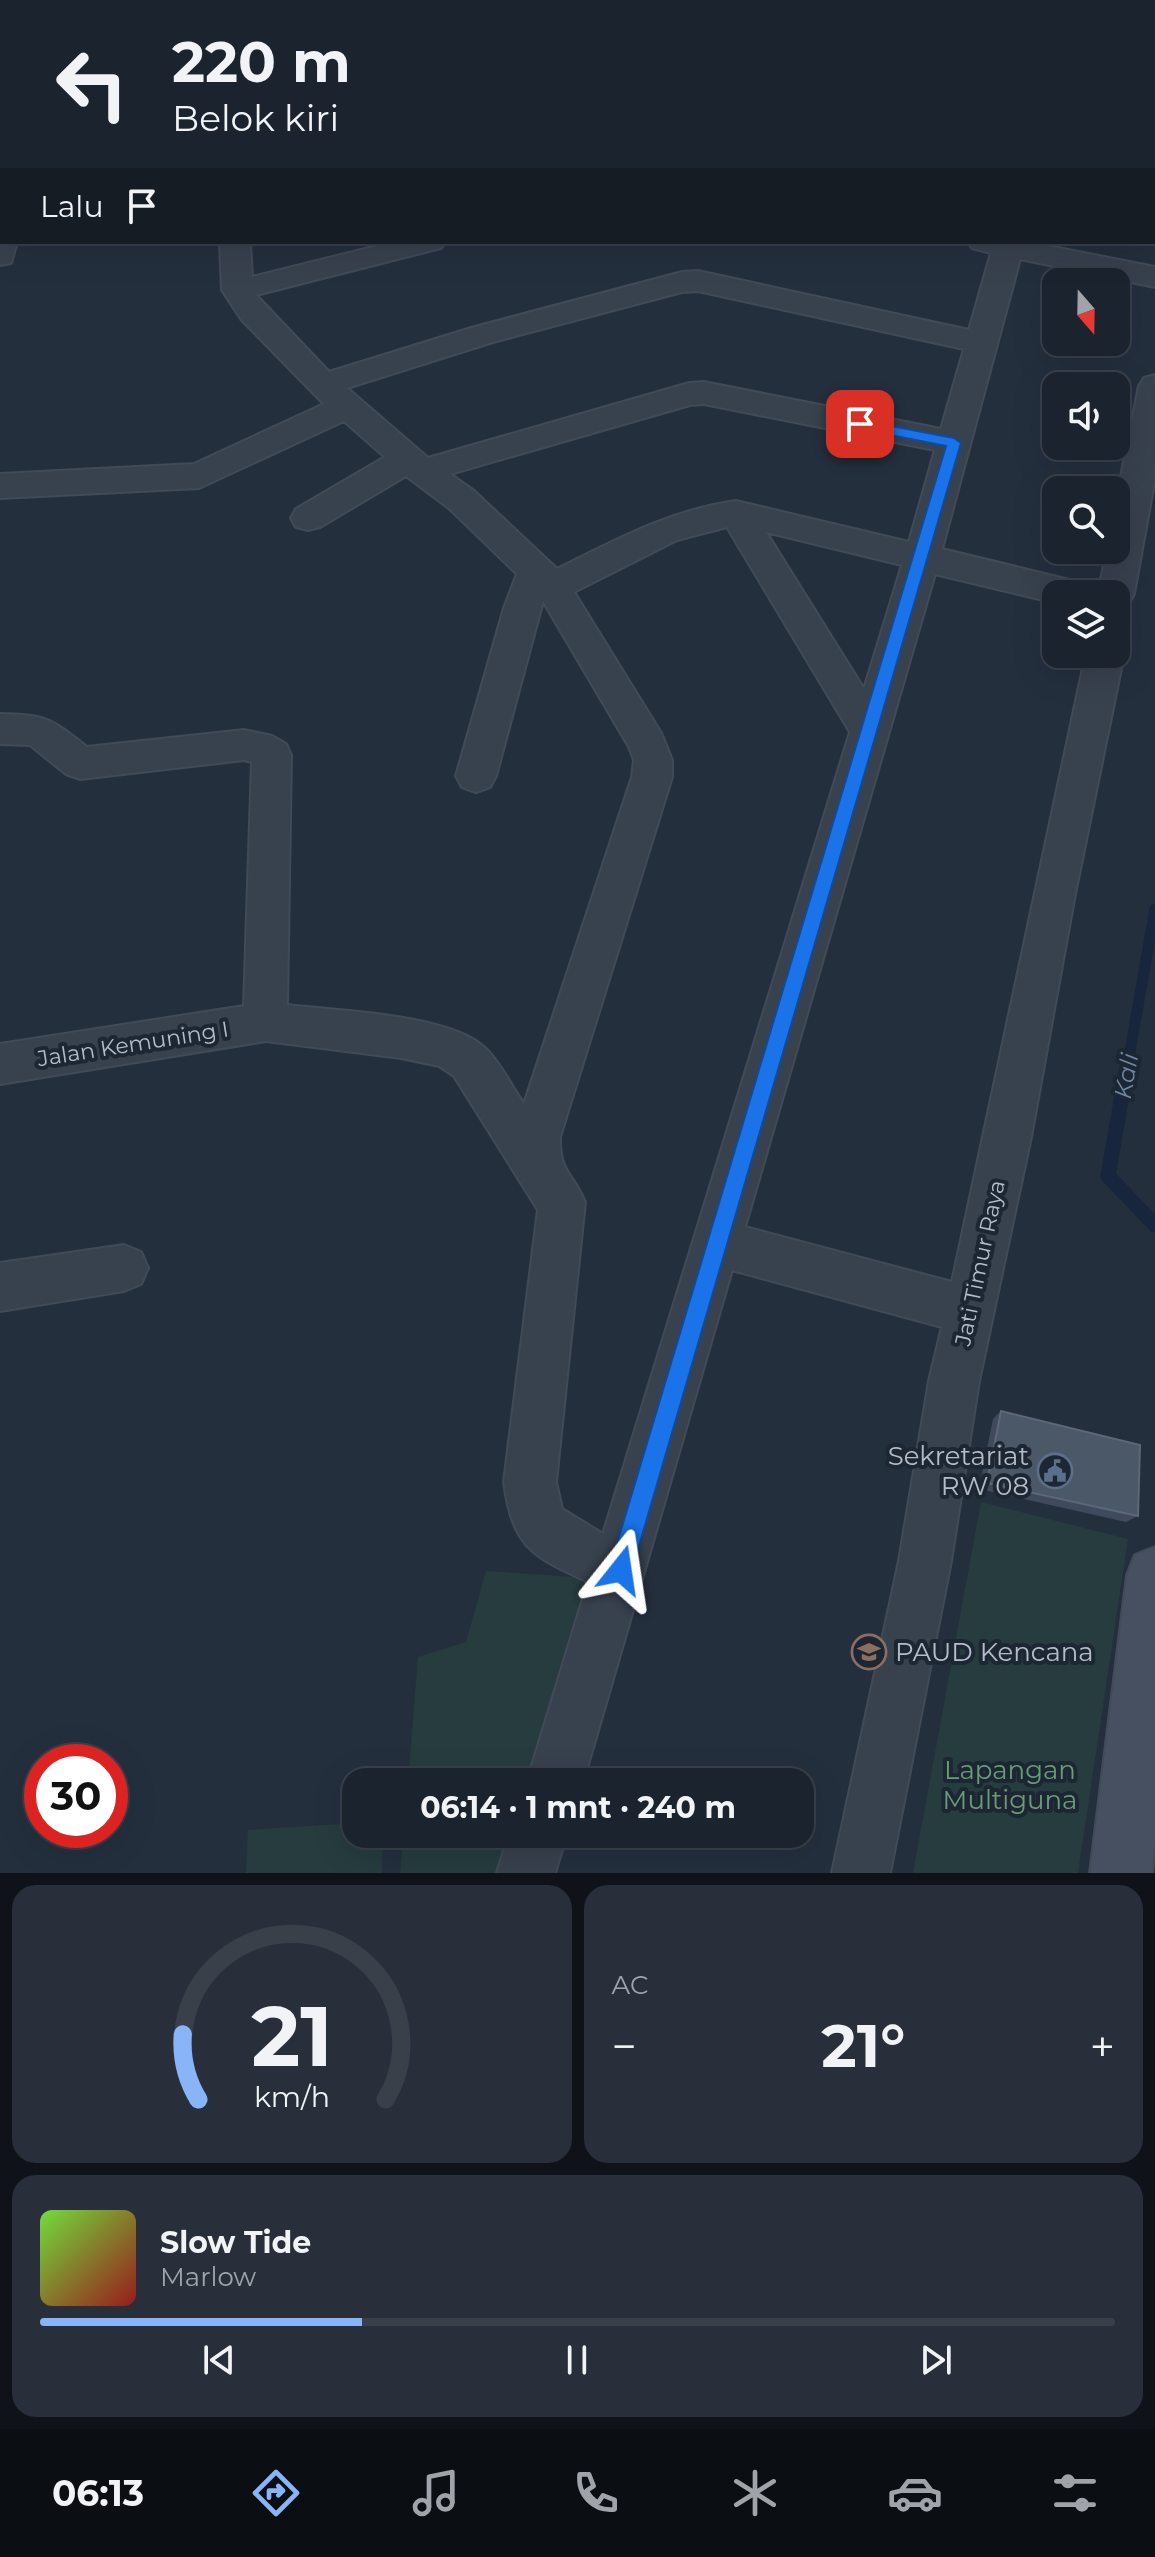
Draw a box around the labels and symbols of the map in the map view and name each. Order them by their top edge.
north arrow [1042,268,1130,356]
pin [826,390,894,458]
street label: Jalan Kemuning I [34,1016,231,1073]
water label: Kali [1108,1050,1144,1101]
street label: Jati Timur Raya [949,1178,1011,1349]
place label: Sekretariat RW 08 [888,1440,1029,1502]
public building icon: Sekretariat RW 08 [1036,1452,1074,1490]
position arrow [579,1528,663,1612]
school or university icon: PAUD Kencana [850,1633,888,1671]
place label: PAUD Kencana [895,1636,1094,1668]
speed limit sign: 30 [24,1744,128,1848]
park label: Lapangan Multiguna [943,1754,1077,1816]

